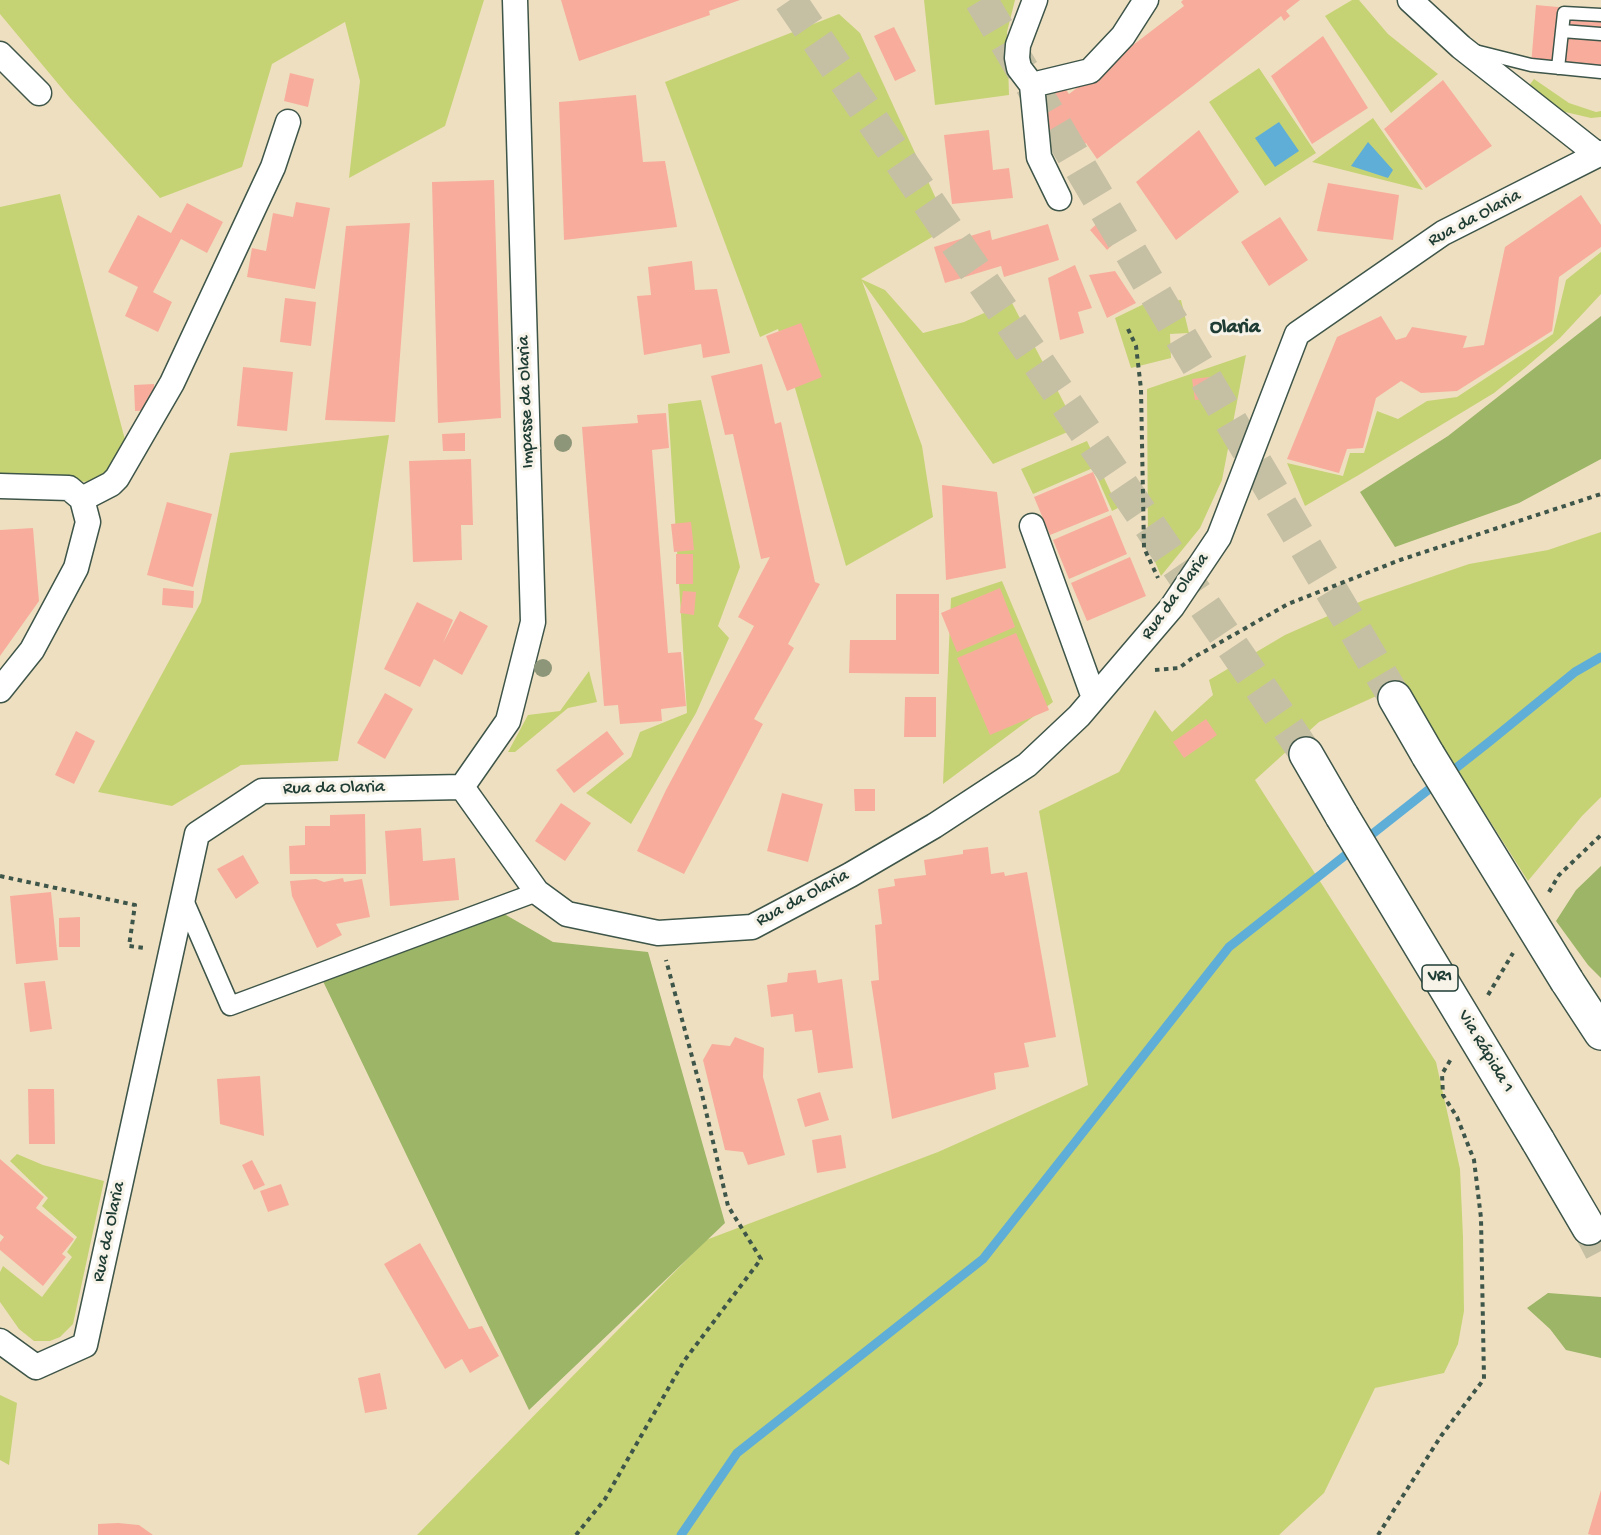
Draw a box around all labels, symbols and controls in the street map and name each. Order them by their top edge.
street label: Rua da Olaria [1425,186,1525,252]
district label: Olaria [1210,317,1260,341]
street label: Impasse da Olaria [514,335,540,469]
street label: Rua da Olaria [1137,549,1215,645]
street label: Rua da Olaria [283,777,385,801]
street label: Rua da Olaria [753,866,853,932]
road number: VR1 [1422,965,1458,991]
street label: Via Rápida 1 [1452,1007,1518,1097]
street label: Rua da Olaria [89,1180,131,1284]

